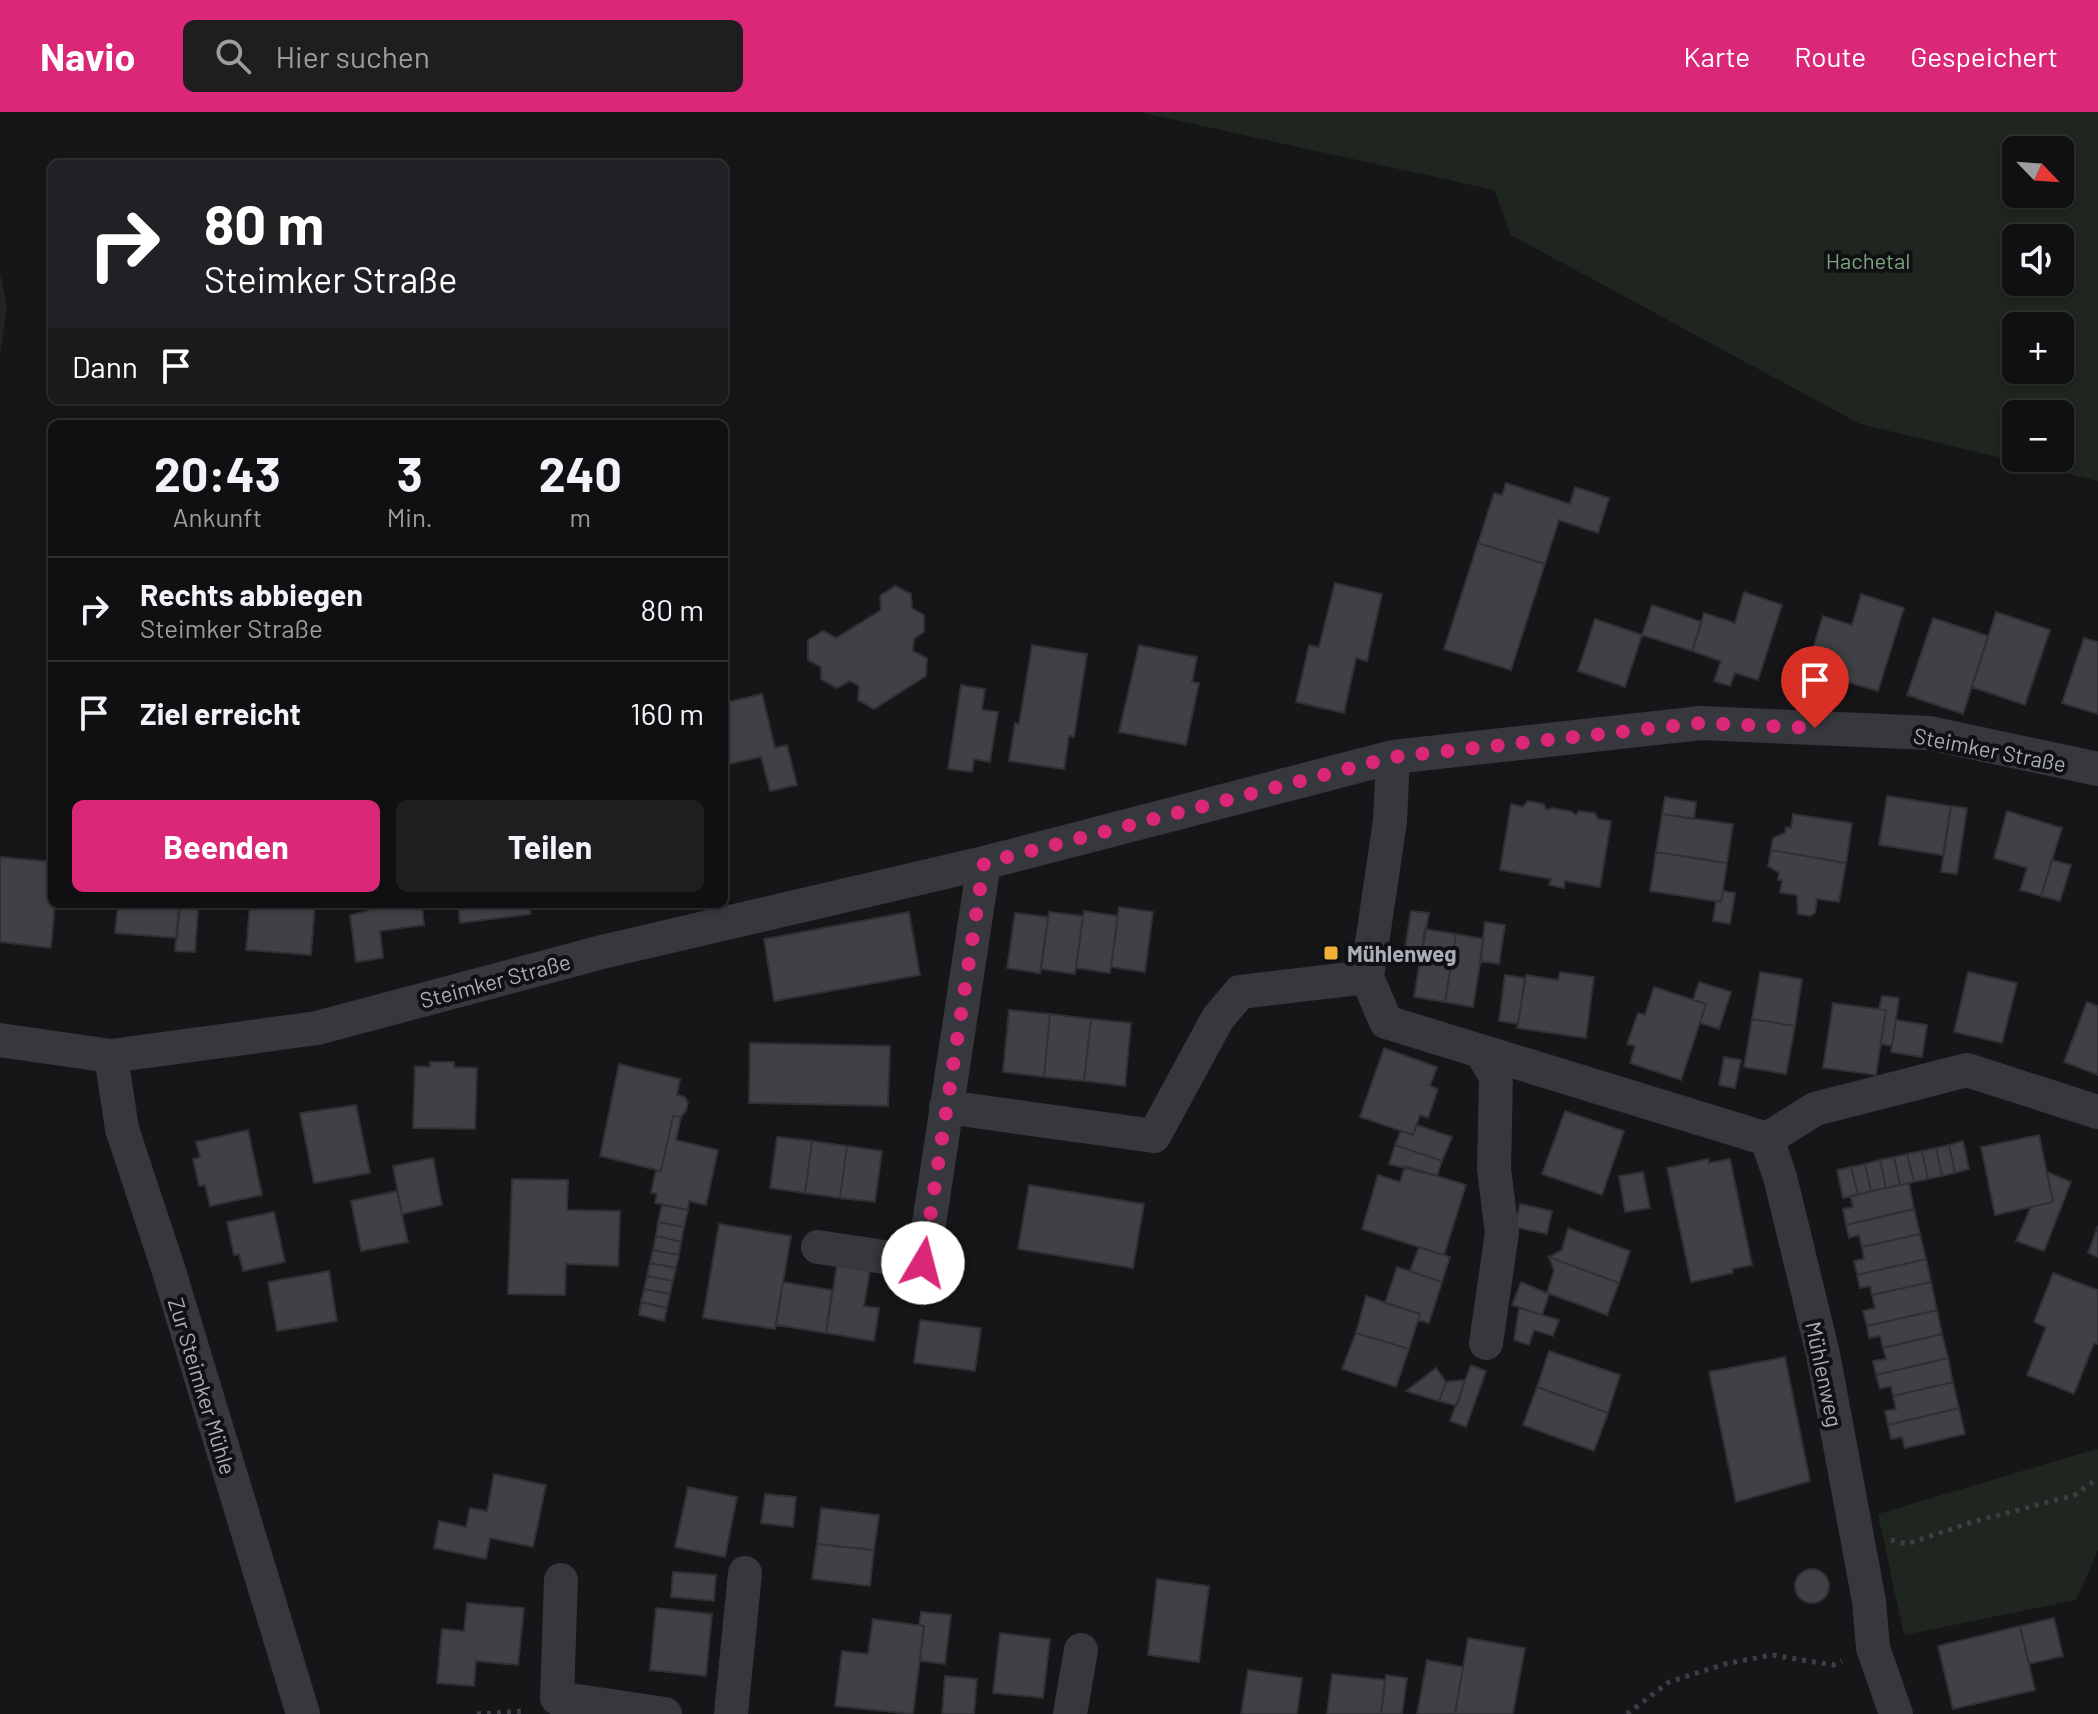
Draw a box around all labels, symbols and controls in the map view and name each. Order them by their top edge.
search box [183,20,743,92]
text: Navio [40,33,135,79]
icon: search [211,34,255,78]
text: Hier suchen [275,38,430,74]
text: Karte [1684,39,1750,73]
text: Route [1794,39,1866,73]
text: Gespeichert [1910,39,2058,73]
north arrow [2002,136,2074,208]
map controls [2002,136,2074,472]
text: 80 m [204,189,324,256]
icon: right [72,192,176,296]
button: sound [2002,224,2074,296]
park label: Hachetal [1826,247,1910,273]
text: Steimker Straße [204,257,457,300]
button: + [2002,312,2074,384]
icon: arrive [154,344,198,388]
text: Dann [72,348,138,384]
button: − [2002,400,2074,472]
text: 20:43 [154,444,281,502]
text: 3 [397,444,423,502]
text: 240 [539,444,622,502]
text: Ankunft [173,501,262,532]
text: Min. [387,501,433,532]
text: m [570,501,591,532]
text: Rechts abbiegen [140,576,363,612]
icon: right [72,587,116,631]
text: 80 m [641,591,704,627]
text: Steimker Straße [140,612,323,643]
pin [1781,646,1849,728]
icon: arrive [1793,658,1837,702]
icon: arrive [72,691,116,735]
text: Ziel erreicht [140,695,301,731]
text: 160 m [630,695,704,731]
street label: Steimker Straße [1912,721,2068,777]
button: Beenden [72,800,380,892]
button: Teilen [396,800,704,892]
place label: Mühlenweg [1347,940,1456,966]
marker: Mühlenweg [1322,944,1340,962]
street label: Steimker Straße [417,947,573,1013]
position arrow [881,1221,965,1305]
street label: Zur Steimker Mühle [164,1295,242,1477]
street label: Mühlenweg [1801,1319,1849,1429]

